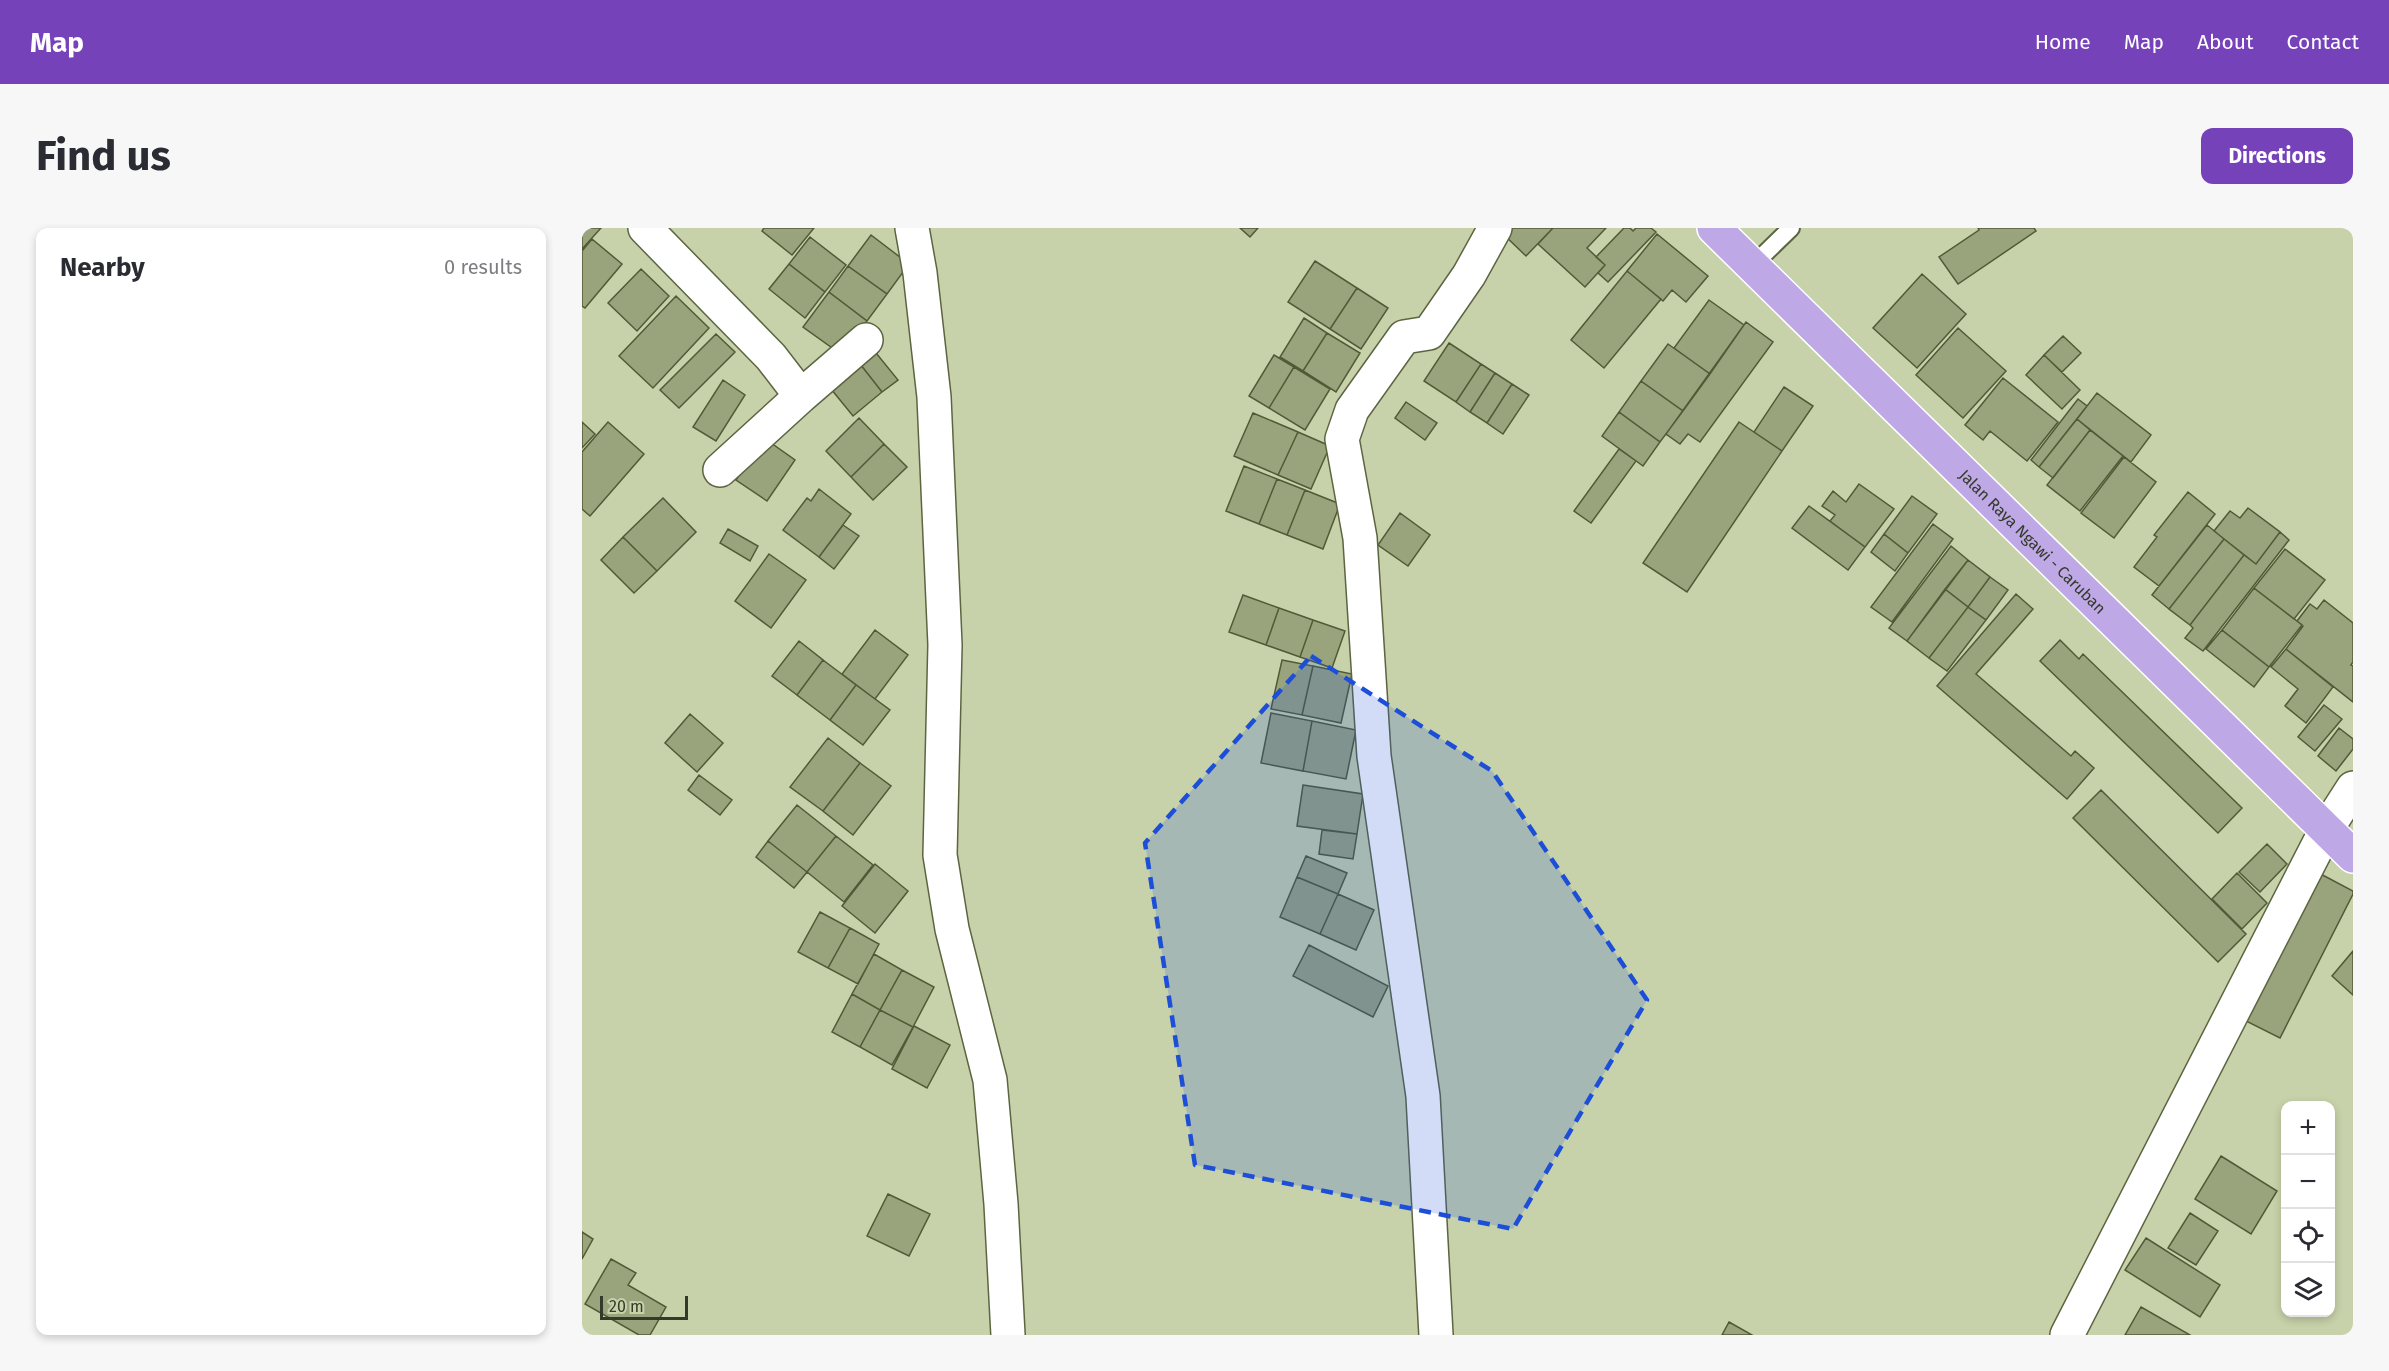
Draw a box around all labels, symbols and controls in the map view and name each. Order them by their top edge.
text: Map [30,26,84,59]
text: Home [2035,29,2091,55]
text: Map [2124,29,2164,55]
text: About [2197,29,2254,55]
text: Contact [2287,29,2359,55]
button: Directions [2201,128,2353,184]
text: Find us [36,131,171,181]
text: Nearby [60,252,145,283]
text: 0 results [444,255,522,279]
street label: Jalan Raya Ngawi - Caruban [1956,465,2110,618]
map controls [2281,1101,2335,1317]
button: + [2281,1101,2335,1155]
button: − [2281,1155,2335,1209]
button: locate [2281,1209,2335,1263]
button: layers [2281,1263,2335,1317]
scale bar [600,1293,688,1320]
text: 20 m [609,1297,644,1316]

